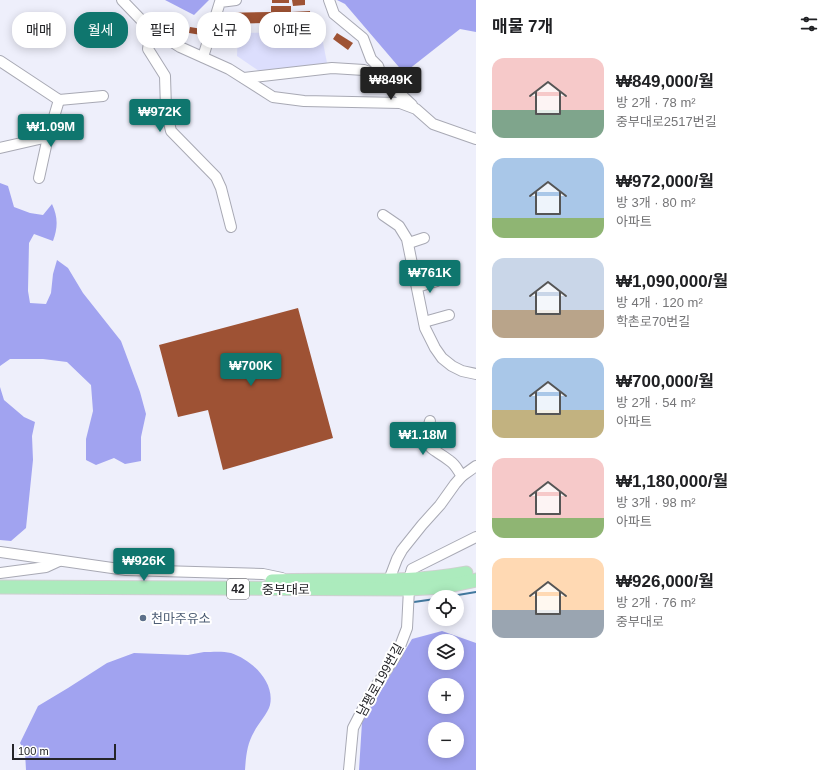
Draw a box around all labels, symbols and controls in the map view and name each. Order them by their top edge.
chip: 매매 [12,12,66,48]
chip: 월세 [74,12,128,48]
chip: 필터 [136,12,189,48]
chip: 신규 [197,12,251,48]
chip: 아파트 [259,12,326,48]
icon: filters [798,13,820,35]
text: 매물 7개 [492,17,553,36]
pin: ₩849K [363,67,419,101]
text: ₩849K [369,72,413,87]
text: ₩849,000/월 [616,72,714,91]
icon: home [524,74,572,122]
text: 방 2개 · 78 m² [616,95,696,110]
pin: ₩972K [132,99,188,133]
text: ₩972K [138,104,182,119]
pin: ₩1.09M [18,114,84,148]
text: 중부대로2517번길 [616,114,717,129]
text: ₩1.09M [27,119,75,134]
text: ₩972,000/월 [616,172,714,191]
icon: home [524,174,572,222]
text: 방 3개 · 80 m² [616,195,696,210]
text: 아파트 [616,214,652,229]
pin: ₩761K [402,260,458,294]
text: ₩761K [408,265,452,280]
text: ₩1,090,000/월 [616,272,728,291]
icon: home [524,274,572,322]
text: 방 4개 · 120 m² [616,295,703,310]
text: 학촌로70번길 [616,314,690,329]
pin: ₩700K [223,353,279,387]
text: ₩700K [229,358,273,373]
text: ₩700,000/월 [616,372,714,391]
icon: home [524,374,572,422]
text: 방 2개 · 54 m² [616,395,696,410]
text: 아파트 [616,414,652,429]
pin: ₩1.18M [390,422,456,456]
text: ₩1.18M [399,427,447,442]
text: ₩1,180,000/월 [616,472,728,491]
icon: home [524,474,572,522]
text: 방 3개 · 98 m² [616,495,696,510]
text: 아파트 [616,514,652,529]
pin: ₩926K [116,548,172,582]
text: ₩926K [122,553,166,568]
text: ₩926,000/월 [616,572,714,591]
icon: home [524,574,572,622]
road number: 42 [227,579,249,599]
street label: 중부대로 [262,582,310,597]
map controls [428,590,464,758]
button: locate [428,590,464,626]
text: 방 2개 · 76 m² [616,595,696,610]
place label: 천마주유소 [151,611,211,626]
marker: 천마주유소 [138,613,148,623]
text: 중부대로 [616,614,664,629]
button: layers [428,634,464,670]
street label: 남평로199번길 [354,641,406,719]
button: + [428,678,464,714]
button: − [428,722,464,758]
scale bar [12,742,116,761]
text: 100 m [18,745,49,757]

